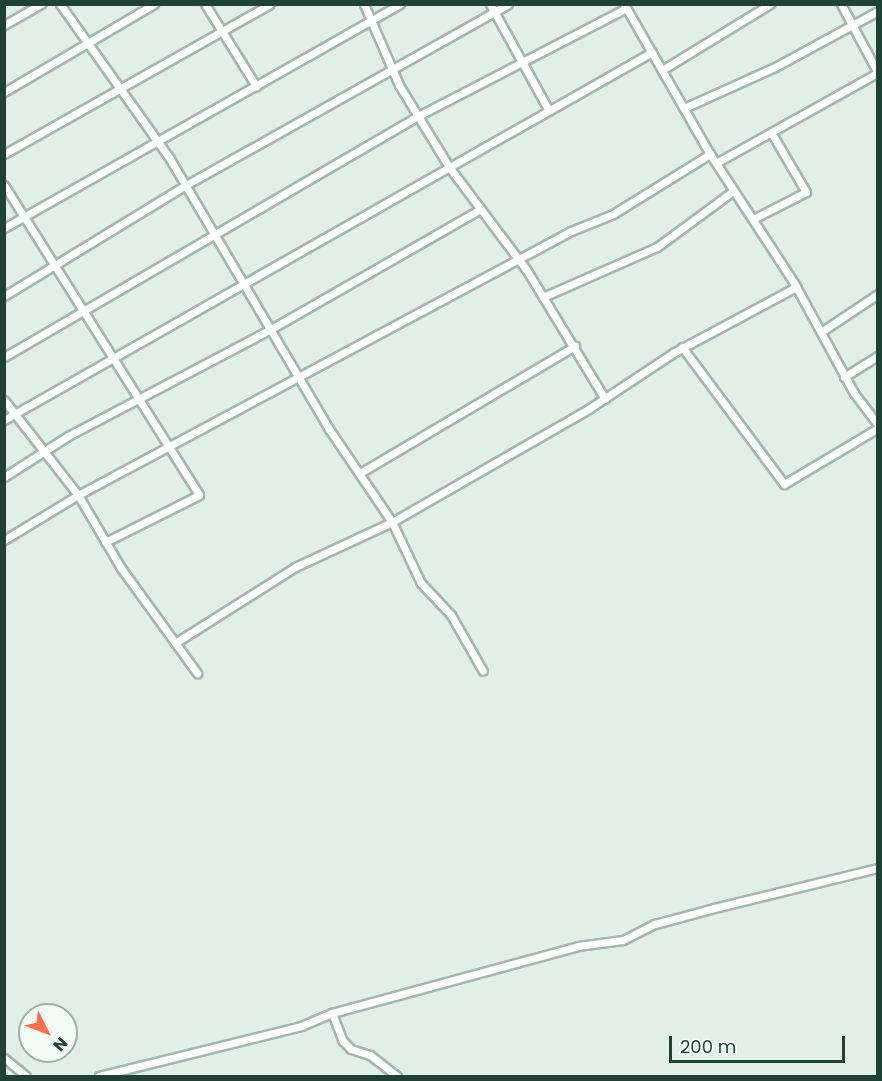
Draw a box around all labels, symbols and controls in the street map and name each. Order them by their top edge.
north arrow [18,1003,78,1063]
scale bar [672,1024,848,1062]
text: N [48,1032,73,1056]
text: 200 m [680,1034,736,1059]

